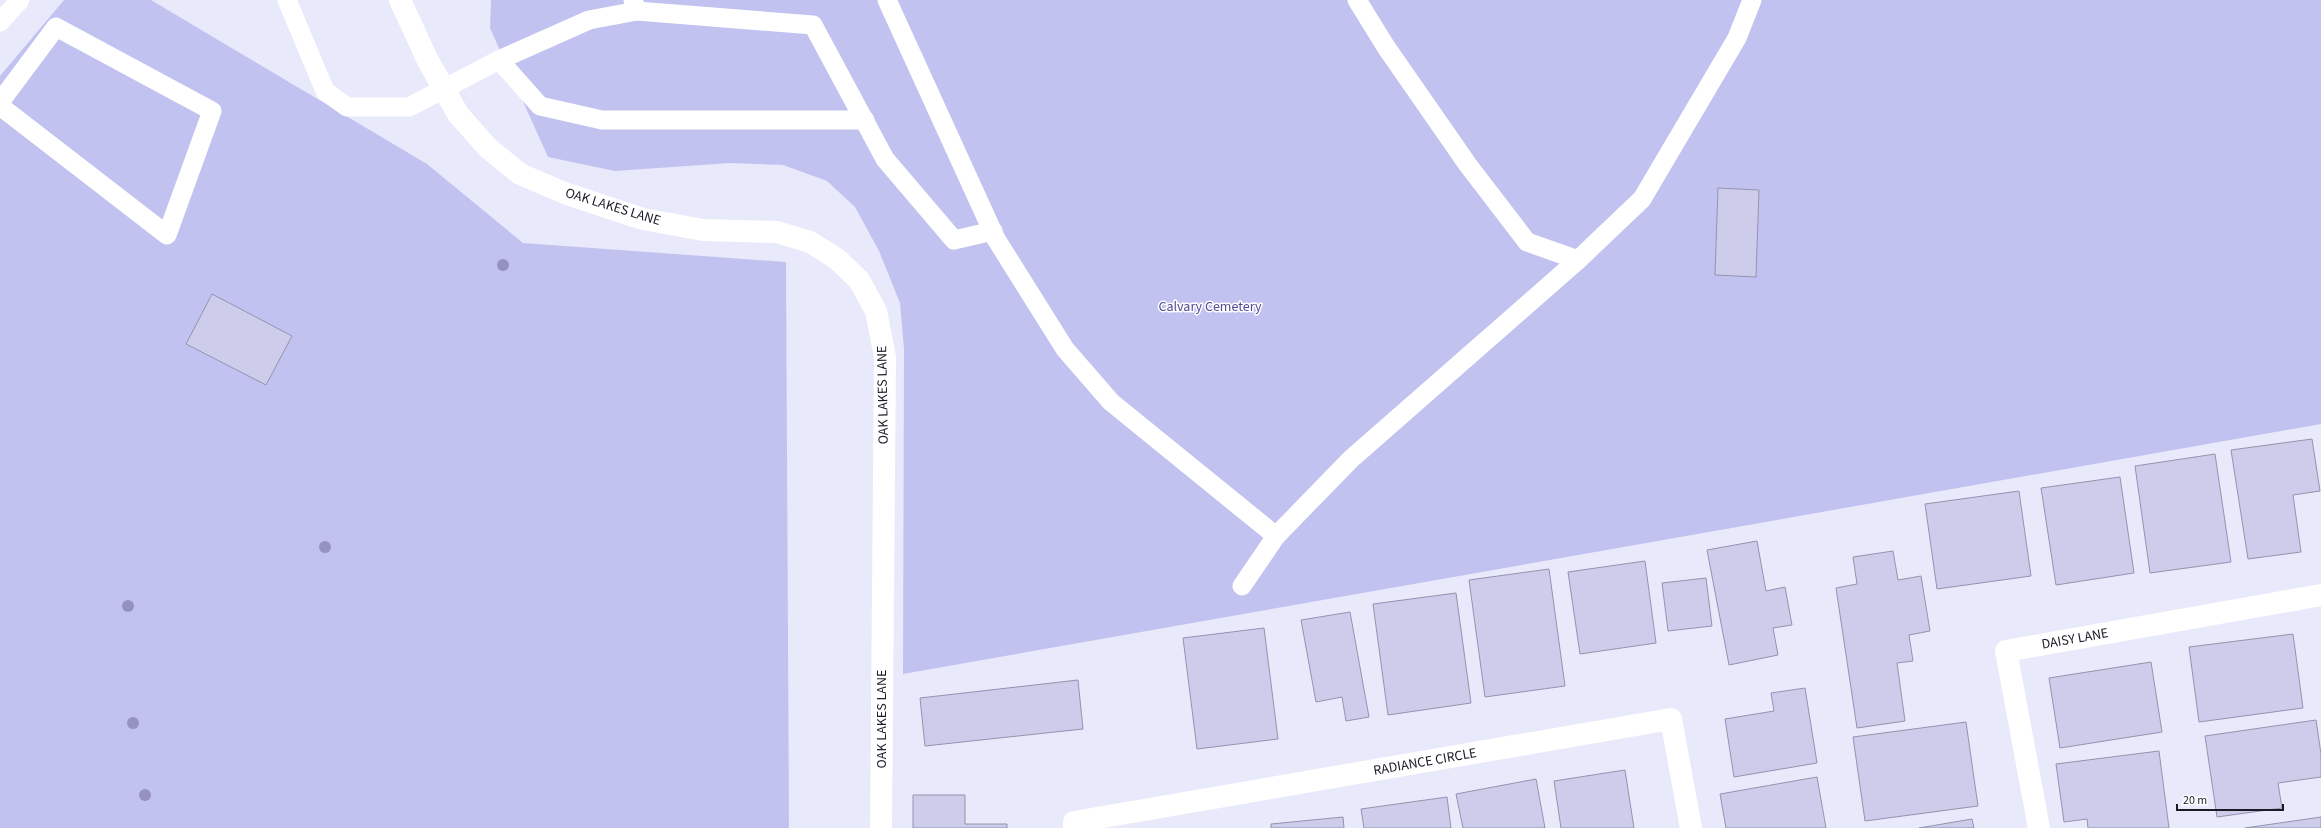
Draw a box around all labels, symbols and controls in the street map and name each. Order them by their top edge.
street label: OAK LAKES LANE [563,183,663,231]
park label: Calvary Cemetery [1158,297,1262,317]
street label: OAK LAKES LANE [872,345,894,445]
street label: DAISY LANE [2040,623,2110,655]
street label: OAK LAKES LANE [872,670,892,768]
street label: RADIANCE CIRCLE [1372,743,1478,781]
scale bar [2177,786,2283,812]
text: 20 m [2183,792,2207,809]

